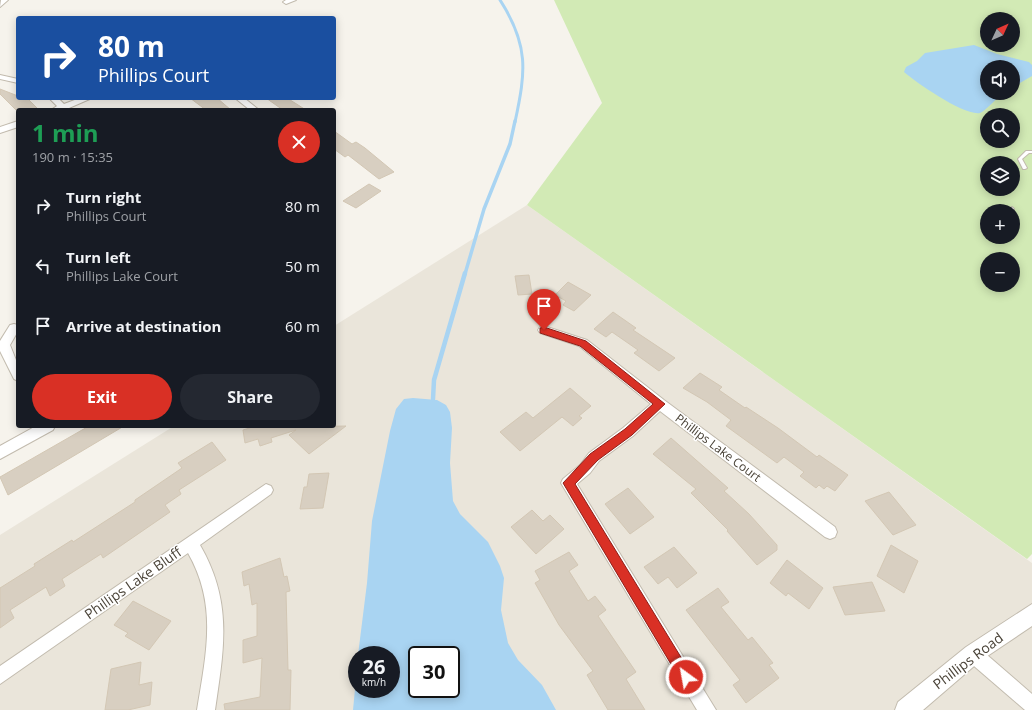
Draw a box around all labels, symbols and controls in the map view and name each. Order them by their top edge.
north arrow [980,12,1020,52]
map controls [980,12,1020,292]
text: 80 m [98,27,165,65]
icon: right [32,32,84,84]
button: sound [980,60,1020,100]
text: Phillips Court [98,63,209,87]
button: search [980,108,1020,148]
text: 1 min [32,116,99,149]
button: close [278,121,320,163]
text: 190 m · 15:35 [32,148,113,166]
button: layers [980,156,1020,196]
text: Turn right [66,187,141,207]
icon: right [32,195,54,217]
text: 80 m [285,196,320,216]
button: + [980,204,1020,244]
text: Phillips Court [66,207,146,225]
text: Turn left [66,247,131,267]
button: − [980,252,1020,292]
icon: left [32,255,54,277]
text: 50 m [285,256,320,276]
text: Phillips Lake Court [66,267,178,285]
pin [527,289,561,330]
icon: arrive [533,295,555,317]
icon: arrive [32,315,54,337]
text: Arrive at destination [66,316,221,336]
text: 60 m [285,316,320,336]
button: Exit [32,374,172,420]
button: Share [180,374,320,420]
street label: Phillips Lake Court [672,410,765,485]
street label: Phillips Lake Bluff [80,541,186,623]
street label: Phillips Road [929,628,1007,693]
speed limit sign: 30 [408,646,460,698]
text: 26 [363,653,385,680]
position arrow [665,656,707,698]
text: km/h [362,675,386,689]

